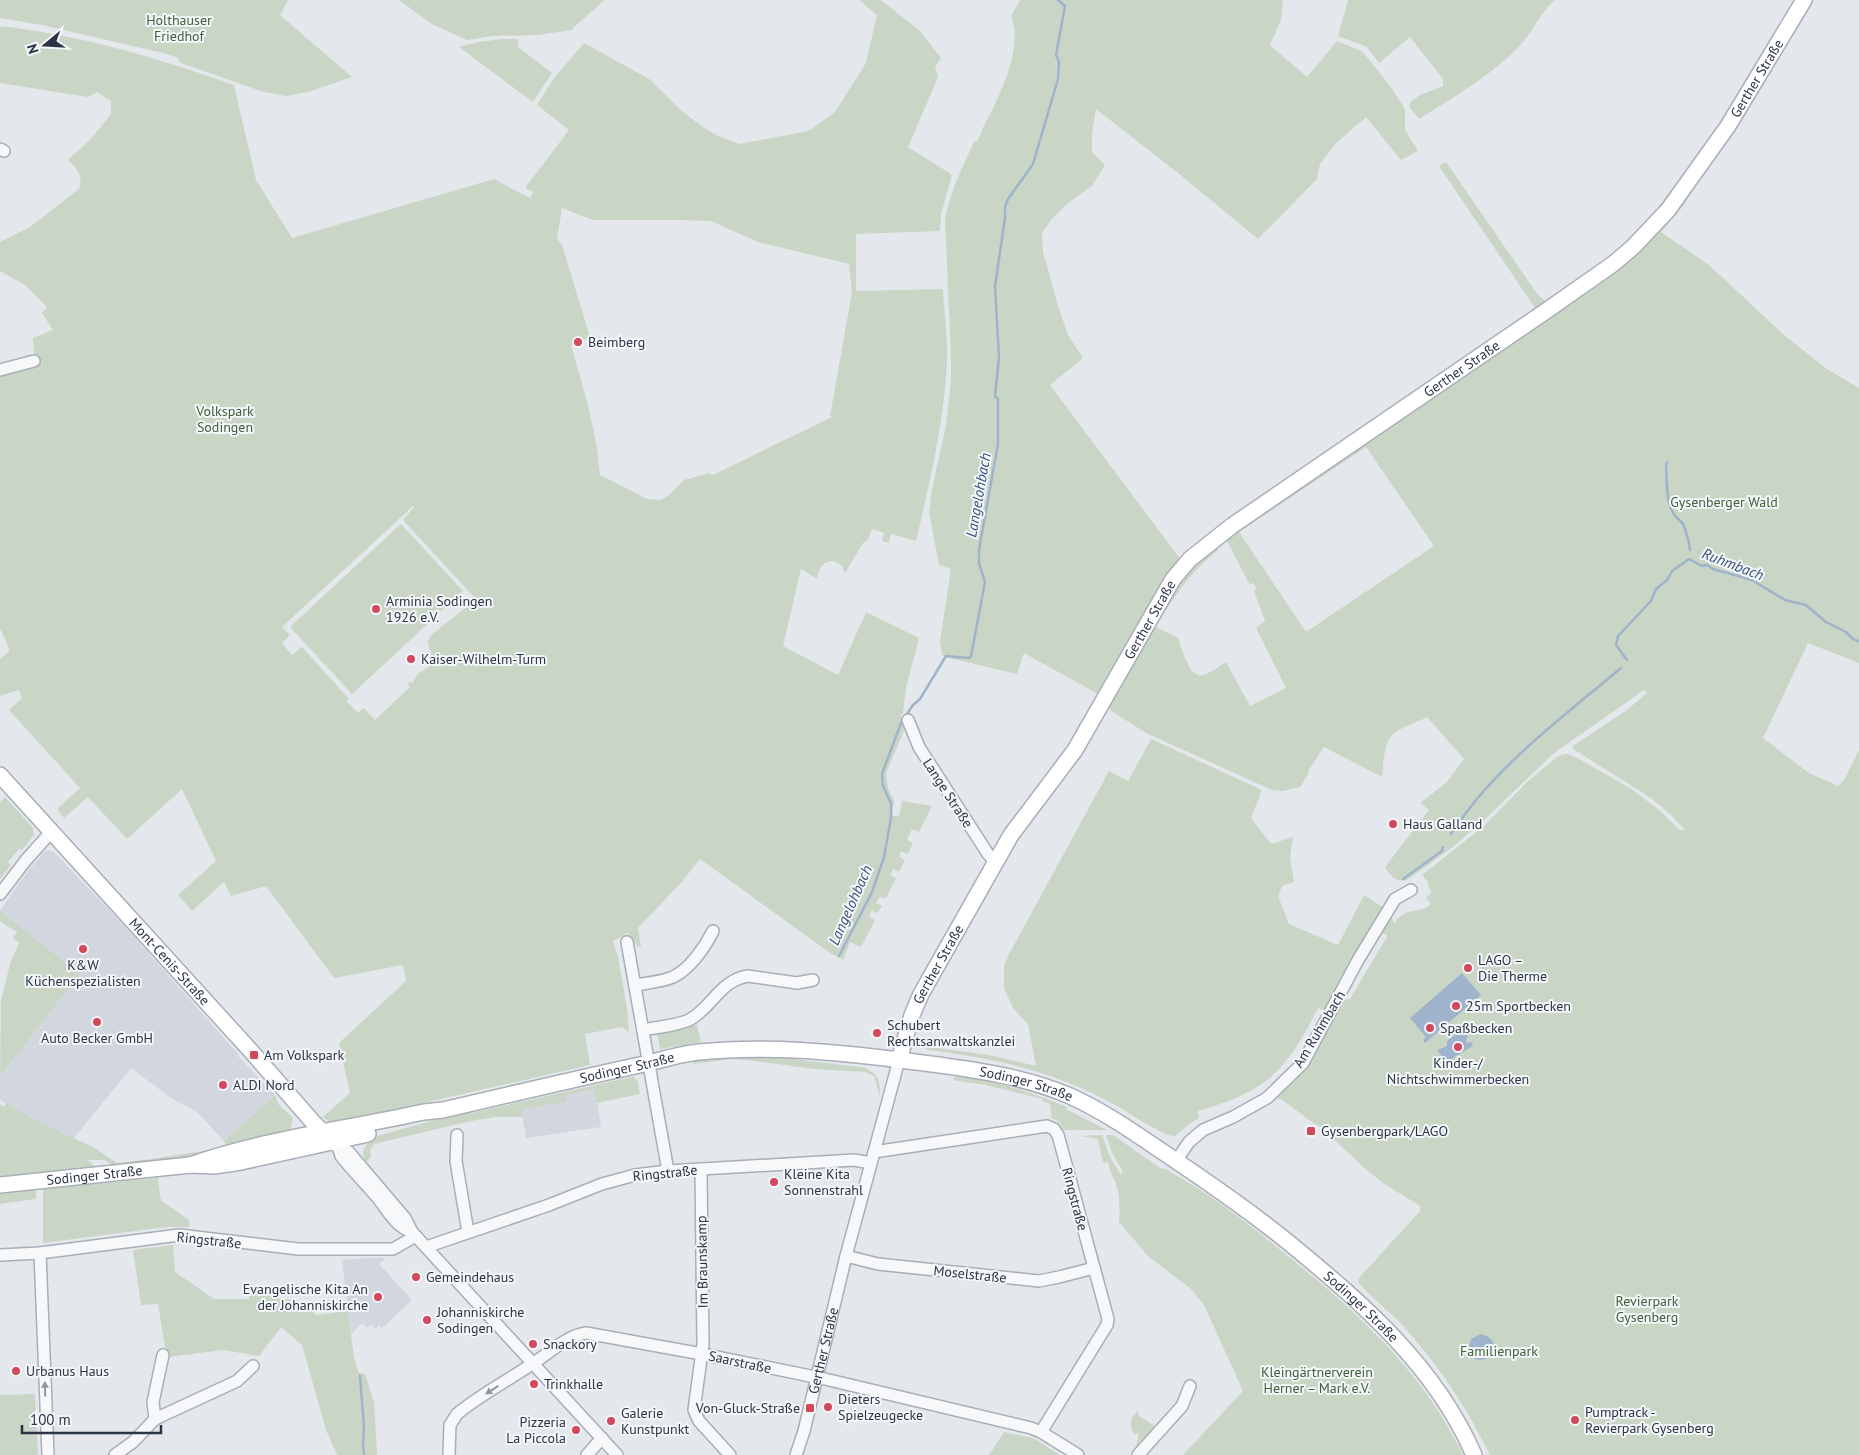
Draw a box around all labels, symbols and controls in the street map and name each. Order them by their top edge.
park label: Holthauser Friedhof [146,11,212,45]
north arrow [20,20,70,70]
street label: Gerther Straße [1726,36,1787,121]
text: N [23,42,43,56]
place label: Beimberg [588,333,645,351]
marker: Beimberg [572,336,584,348]
street label: Gerther Straße [1420,336,1503,401]
park label: Volkspark Sodingen [195,402,254,436]
water label: Langelohbach [961,451,995,539]
park label: Gysenberger Wald [1670,493,1778,511]
water label: Ruhmbach [1699,544,1767,584]
street label: Gerther Straße [1120,577,1179,662]
place label: Arminia Sodingen 1926 e.V. [386,592,492,626]
marker: Arminia Sodingen 1926 e.V. [370,603,382,615]
place label: Kaiser-Wilhelm-Turm [421,650,546,668]
marker: Kaiser-Wilhelm-Turm [405,653,417,665]
street label: Lange Straße [919,755,977,831]
place label: Haus Galland [1403,815,1482,833]
marker: Haus Galland [1387,818,1399,830]
water label: Langelohbach [824,862,876,948]
street label: Mont-Cenis-Straße [125,914,214,1009]
street label: Gerther Straße [909,921,967,1007]
marker: K&W Küchenspezialisten [77,943,89,955]
place label: LAGO – Die Therme [1478,951,1547,985]
place label: K&W Küchenspezialisten [25,956,141,990]
marker: LAGO – Die Therme [1462,962,1474,974]
street label: Am Ruhmbach [1289,987,1349,1071]
place label: 25m Sportbecken [1466,997,1571,1015]
marker: 25m Sportbecken [1450,1000,1462,1012]
marker: Auto Becker GmbH [91,1016,103,1028]
place label: Schubert Rechtsanwaltskanzlei [887,1016,1015,1050]
place label: Spaßbecken [1440,1019,1512,1037]
marker: Spaßbecken [1424,1022,1436,1034]
marker: Schubert Rechtsanwaltskanzlei [871,1027,883,1039]
place label: Auto Becker GmbH [41,1029,153,1047]
marker: Kinder-/ Nichtschwimmerbecken [1452,1041,1464,1053]
place label: Am Volkspark [264,1046,344,1064]
street label: Sodinger Straße [578,1048,676,1087]
marker: Am Volkspark [248,1049,260,1061]
place label: Kinder-/ Nichtschwimmerbecken [1387,1054,1529,1088]
street label: Sodinger Straße [978,1062,1076,1105]
place label: ALDI Nord [233,1076,295,1094]
marker: ALDI Nord [217,1079,229,1091]
place label: Gysenbergpark/LAGO [1321,1122,1448,1140]
marker: Gysenbergpark/LAGO [1305,1125,1317,1137]
street label: Sodinger Straße [46,1161,143,1189]
street label: Ringstraße [632,1161,698,1185]
place label: Kleine Kita Sonnenstrahl [784,1165,863,1199]
street label: Ringstraße [1058,1165,1092,1233]
marker: Kleine Kita Sonnenstrahl [768,1176,780,1188]
street label: Im Braunskamp [692,1215,712,1309]
street label: Ringstraße [176,1228,242,1252]
street label: Moselstraße [933,1261,1007,1287]
street label: Sodinger Straße [1320,1267,1403,1346]
place label: Gemeindehaus [426,1268,514,1286]
marker: Gemeindehaus [410,1271,422,1283]
place label: Evangelische Kita An der Johanniskirche [243,1280,368,1314]
marker: Evangelische Kita An der Johanniskirche [372,1291,384,1303]
park label: Revierpark Gysenberg [1616,1292,1679,1326]
place label: Johanniskirche Sodingen [436,1303,524,1337]
street label: Gerther Straße [804,1306,842,1396]
marker: Johanniskirche Sodingen [421,1314,433,1326]
place label: Snackory [543,1335,597,1353]
marker: Snackory [527,1338,539,1350]
park label: Familienpark [1460,1342,1538,1360]
street label: Saarstraße [707,1347,773,1377]
place label: Urbanus Haus [26,1362,109,1380]
park label: Kleingärtnerverein Herner – Mark e.V. [1261,1363,1373,1397]
marker: Urbanus Haus [10,1365,22,1377]
place label: Trinkhalle [544,1375,603,1393]
marker: Trinkhalle [528,1378,540,1390]
one-way arrow [41,1381,49,1397]
one-way arrow [486,1385,499,1395]
place label: Dieters Spielzeugecke [838,1390,923,1424]
place label: Von-Gluck-Straße [695,1399,800,1417]
marker: Dieters Spielzeugecke [822,1401,834,1413]
scale bar [22,1402,161,1434]
marker: Von-Gluck-Straße [804,1402,816,1414]
place label: Pumptrack - Revierpark Gysenberg [1585,1403,1714,1437]
place label: Galerie Kunstpunkt [621,1404,689,1438]
text: 100 m [30,1410,71,1429]
place label: Pizzeria La Piccola [506,1413,566,1447]
marker: Pumptrack - Revierpark Gysenberg [1569,1414,1581,1426]
marker: Galerie Kunstpunkt [605,1415,617,1427]
marker: Pizzeria La Piccola [570,1424,582,1436]

